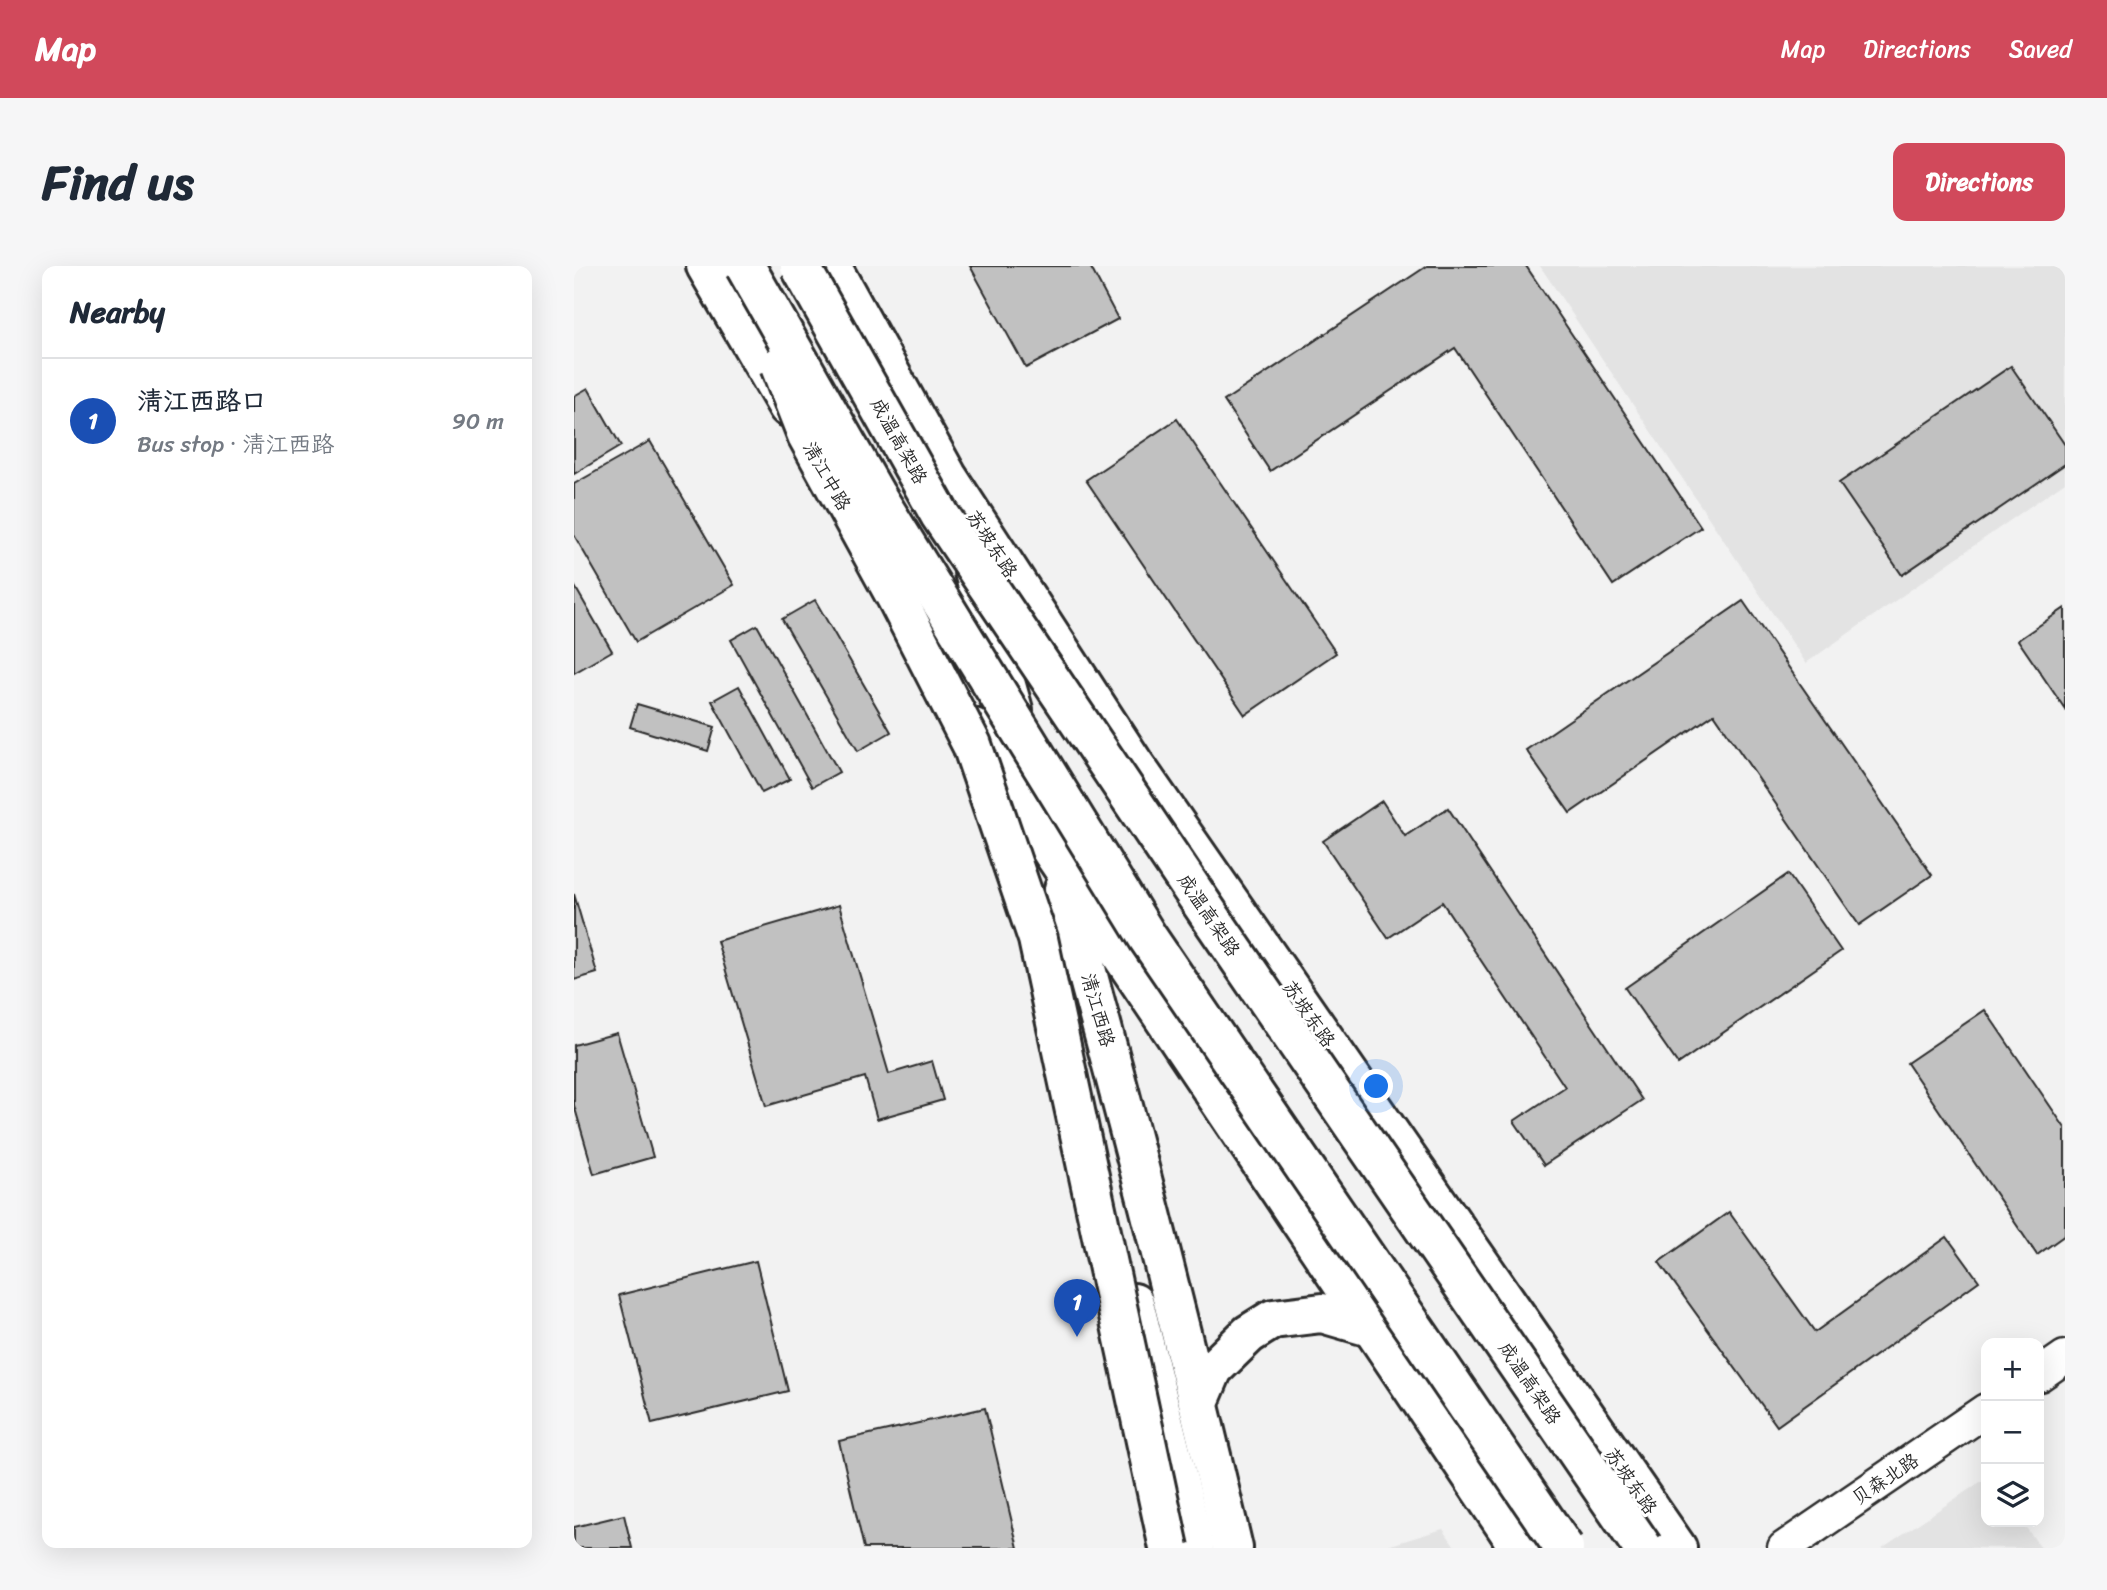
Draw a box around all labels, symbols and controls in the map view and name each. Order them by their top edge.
text: Map [35,20,96,78]
text: Map [1781,28,1825,70]
text: Directions [1863,28,1971,70]
text: Saved [2009,28,2072,70]
text: Find us [42,139,194,226]
button: Directions [1893,143,2065,221]
text: Nearby [70,285,165,339]
text: 清江西路口 [137,378,267,424]
street label: 成温高架路 [862,391,936,491]
text: 1 [88,401,98,442]
text: 90 m [452,401,504,442]
text: Bus stop · 清江西路 [137,424,334,465]
street label: 清江中路 [794,435,860,517]
street label: 苏坡东路 [957,503,1027,585]
street label: 成温高架路 [1169,866,1249,964]
street label: 清江西路 [1072,969,1124,1051]
street label: 苏坡东路 [1274,973,1344,1055]
your location [1359,1069,1393,1103]
pin: 1 [1054,1279,1100,1337]
street label: 成温高架路 [1490,1334,1570,1432]
map controls [1981,1338,2044,1527]
button: + [1981,1338,2044,1401]
button: − [1981,1401,2044,1464]
street label: 苏坡东路 [1596,1440,1666,1522]
street label: 贝森北路 [1844,1444,1926,1514]
button: layers [1981,1464,2044,1527]

